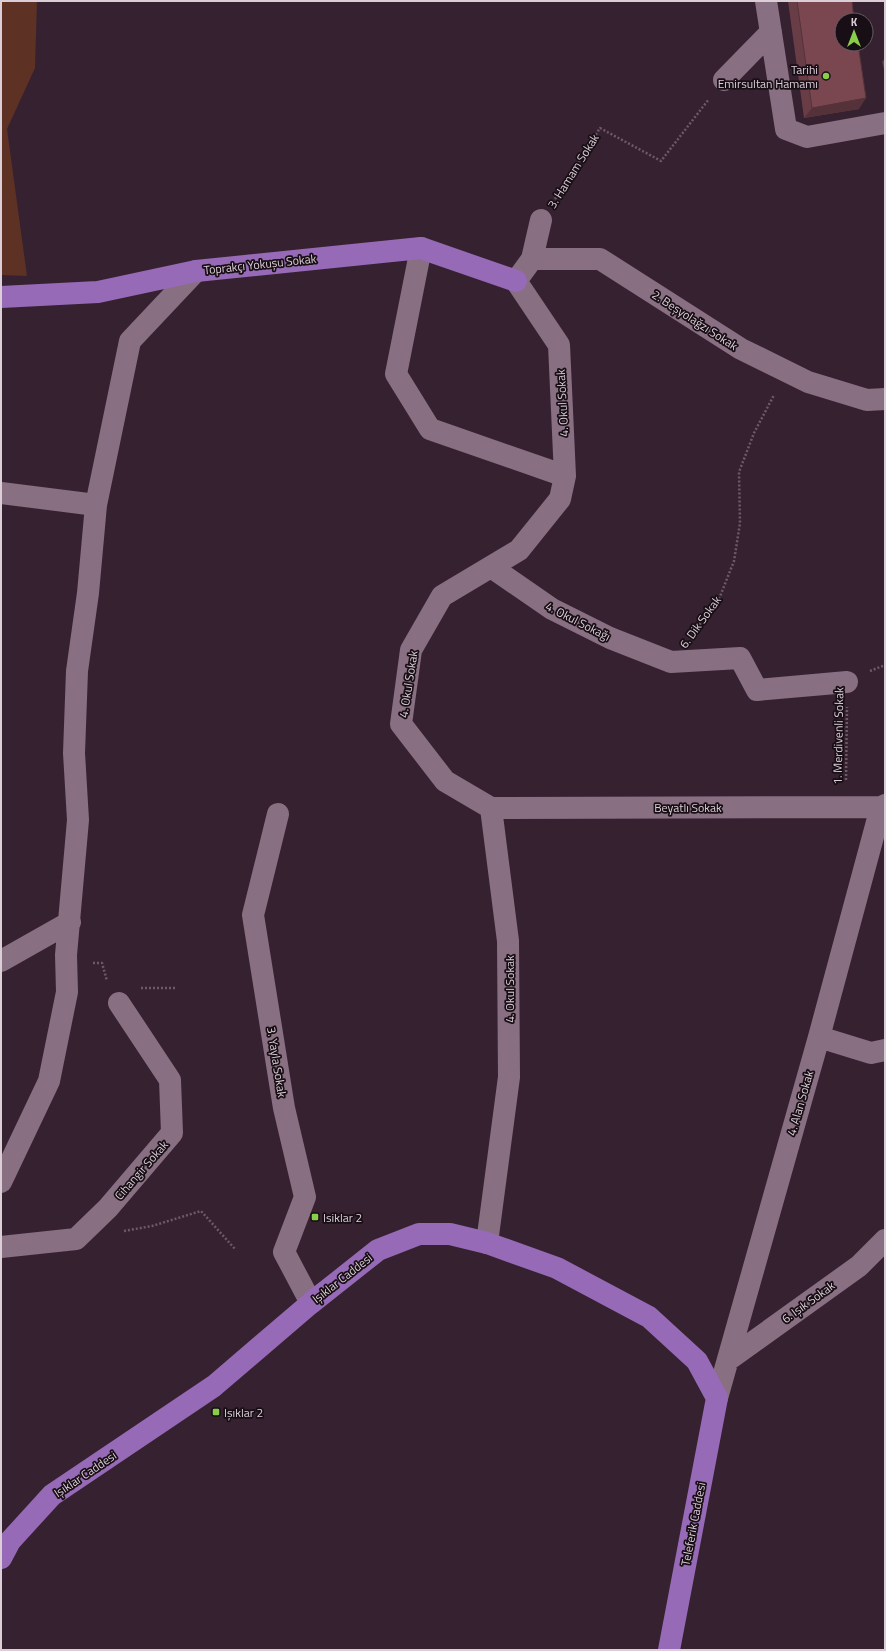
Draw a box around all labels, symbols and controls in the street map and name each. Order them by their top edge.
north arrow [834,12,874,52]
text: K [851,14,858,30]
place label: Tarihi Emirsultan Hamamı [718,60,818,93]
marker: Tarihi Emirsultan Hamamı [821,71,831,81]
street label: 3. Hamam Sokak [542,130,604,212]
street label: Toprakçı Yokuşu Sokak [203,249,317,279]
street label: 2. Beşyolağzı Sokak [648,285,742,355]
street label: 4. Okul Sokak [551,368,573,437]
street label: 6. Dik Sokak [674,592,726,652]
street label: 4. Okul Sokağı [542,596,614,646]
street label: 4. Okul Sokak [393,649,423,719]
street label: 1. Merdivenli Sokak [828,687,848,785]
street label: Beyatlı Sokak [654,798,722,817]
street label: 4. Okul Sokak [500,955,519,1023]
street label: 3. Yayla Sokak [262,1025,292,1099]
street label: 4. Alan Sokak [782,1068,818,1138]
street label: Cihangir Sokak [110,1136,173,1204]
place label: Isiklar 2 [323,1208,362,1227]
marker: Isiklar 2 [310,1212,320,1222]
street label: Işıklar Caddesi [308,1248,376,1308]
street label: 6. Işık Sokak [777,1276,839,1328]
place label: Işıklar 2 [224,1403,263,1422]
marker: Işıklar 2 [211,1407,221,1417]
street label: Işıklar Caddesi [50,1446,120,1502]
street label: Teleferik Caddesi [676,1481,710,1567]

